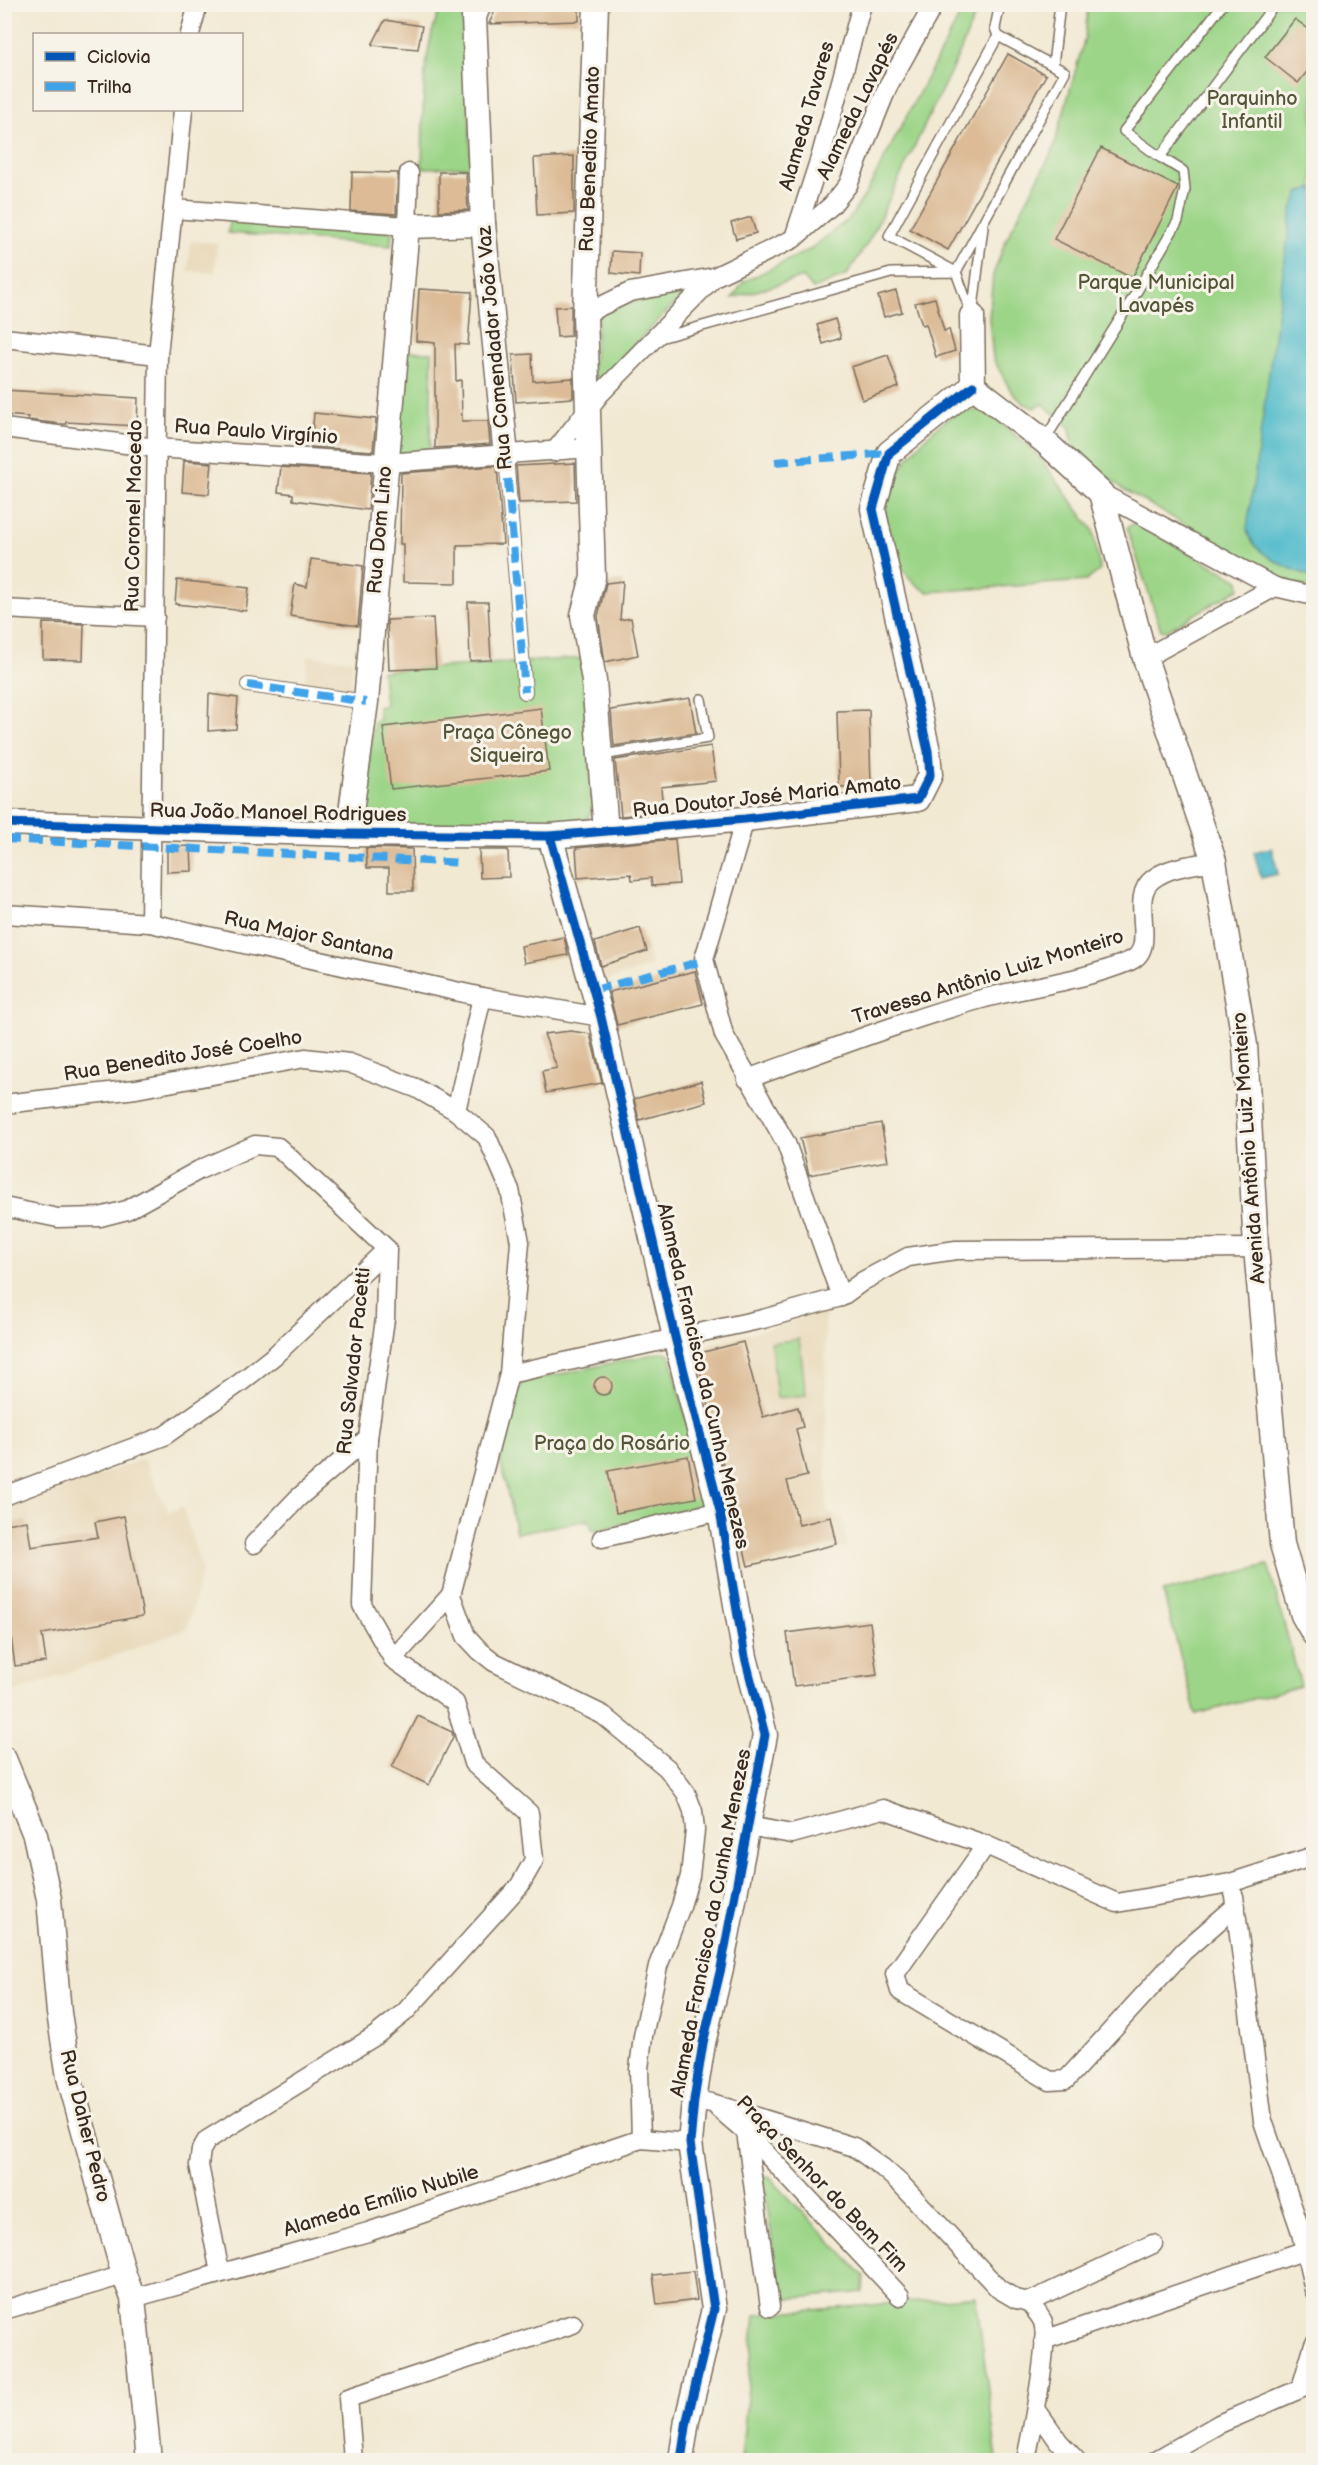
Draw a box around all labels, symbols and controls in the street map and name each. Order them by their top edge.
street label: Alameda Lavapés [812,28,904,184]
legend [33,33,243,111]
street label: Alameda Tavares [774,38,840,194]
text: Ciclovia [87,47,151,68]
street label: Rua Benedito Amato [575,66,605,252]
text: Trilha [87,77,132,98]
park label: Parquinho Infantil [1206,87,1298,134]
street label: Rua Comendador João Vaz [472,224,518,471]
park label: Parque Municipal Lavapés [1077,271,1235,318]
street label: Rua Paulo Virgínio [173,414,339,450]
street label: Rua Coronel Macedo [120,419,148,613]
street label: Rua Dom Lino [362,465,398,595]
park label: Praça Cônego Siqueira [442,721,572,768]
street label: Rua Doutor José Maria Amato [631,771,903,823]
street label: Rua João Manoel Rodrigues [149,799,407,827]
street label: Rua Major Santana [222,906,396,966]
street label: Travessa Antônio Luiz Monteiro [849,924,1127,1030]
street label: Avenida Antônio Luiz Monteiro [1228,1011,1270,1285]
street label: Rua Benedito José Coelho [62,1025,304,1087]
street label: Alameda Francisco da Cunha Menezes [651,1201,755,1551]
street label: Rua Salvador Pacetti [332,1266,376,1456]
park label: Praça do Rosário [534,1432,690,1456]
street label: Alameda Francisco da Cunha Menezes [665,1747,757,2099]
street label: Rua Daher Pedro [54,2047,116,2205]
street label: Praça Senhor do Bom Fim [731,2091,913,2277]
street label: Alameda Emílio Nubile [280,2160,482,2242]

